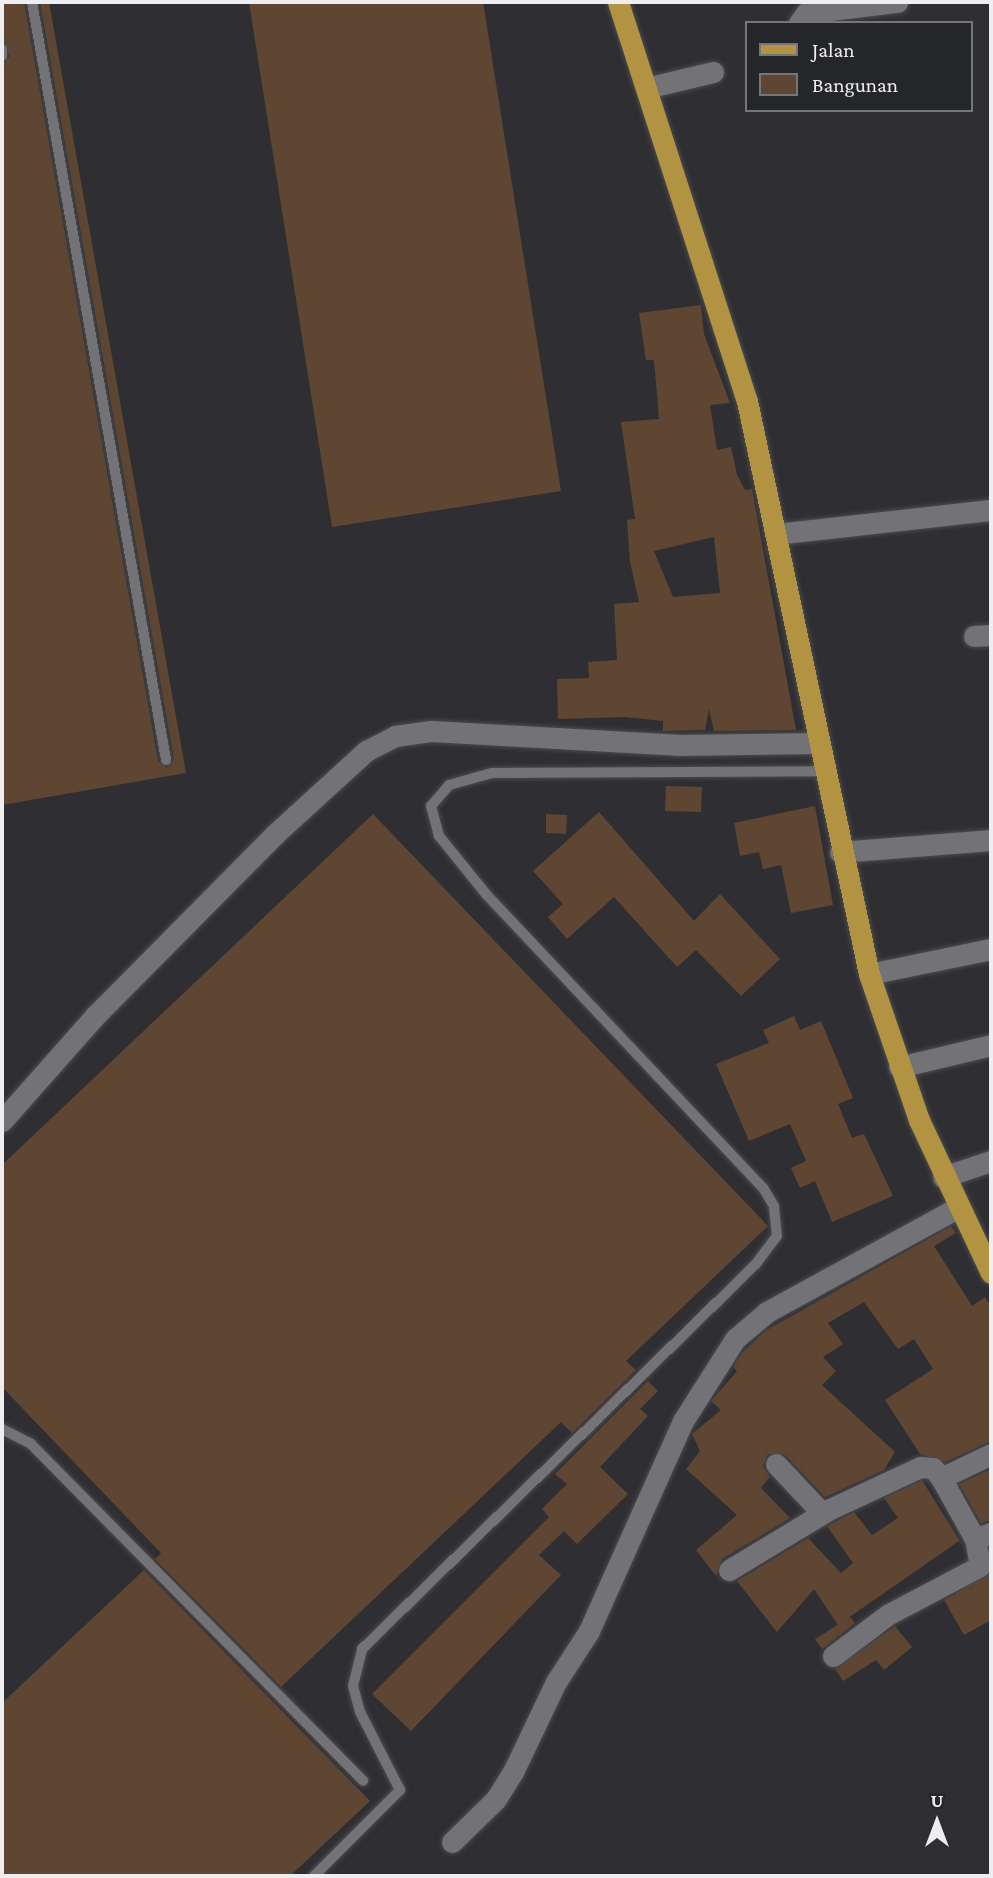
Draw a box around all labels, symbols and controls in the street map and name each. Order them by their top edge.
legend [744,21,972,112]
text: Jalan [812,38,854,62]
text: Bangunan [812,73,898,97]
north arrow [902,1787,972,1857]
text: U [930,1790,944,1811]

